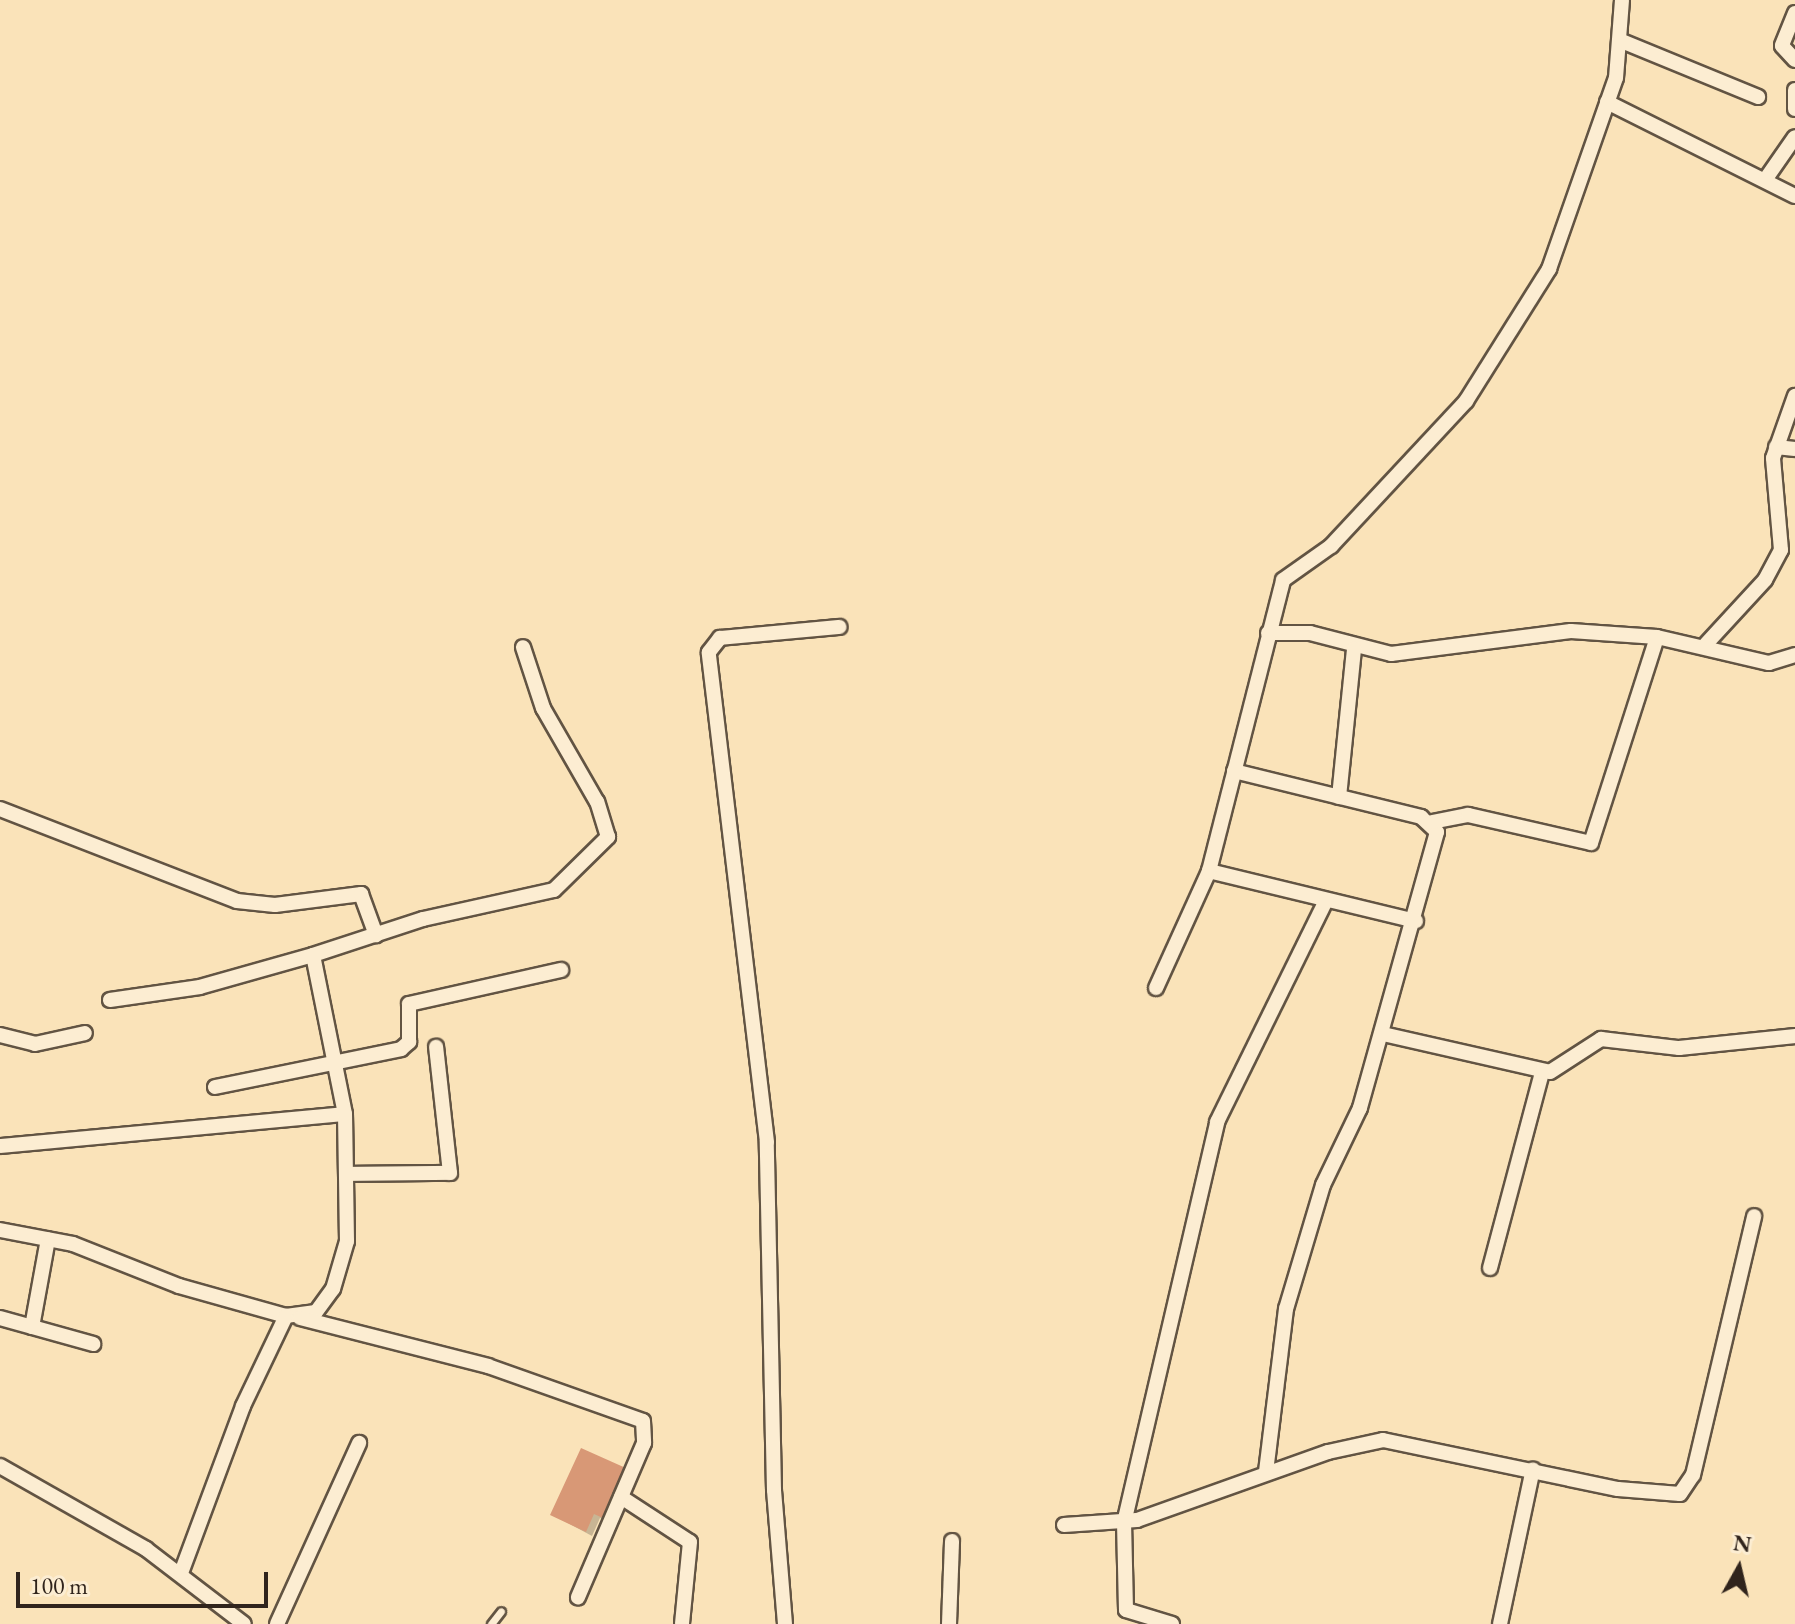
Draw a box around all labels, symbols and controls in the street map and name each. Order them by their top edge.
north arrow [1699,1528,1779,1608]
text: N [1732,1528,1753,1559]
scale bar [20,1556,272,1606]
text: 100 m [30,1570,88,1601]

